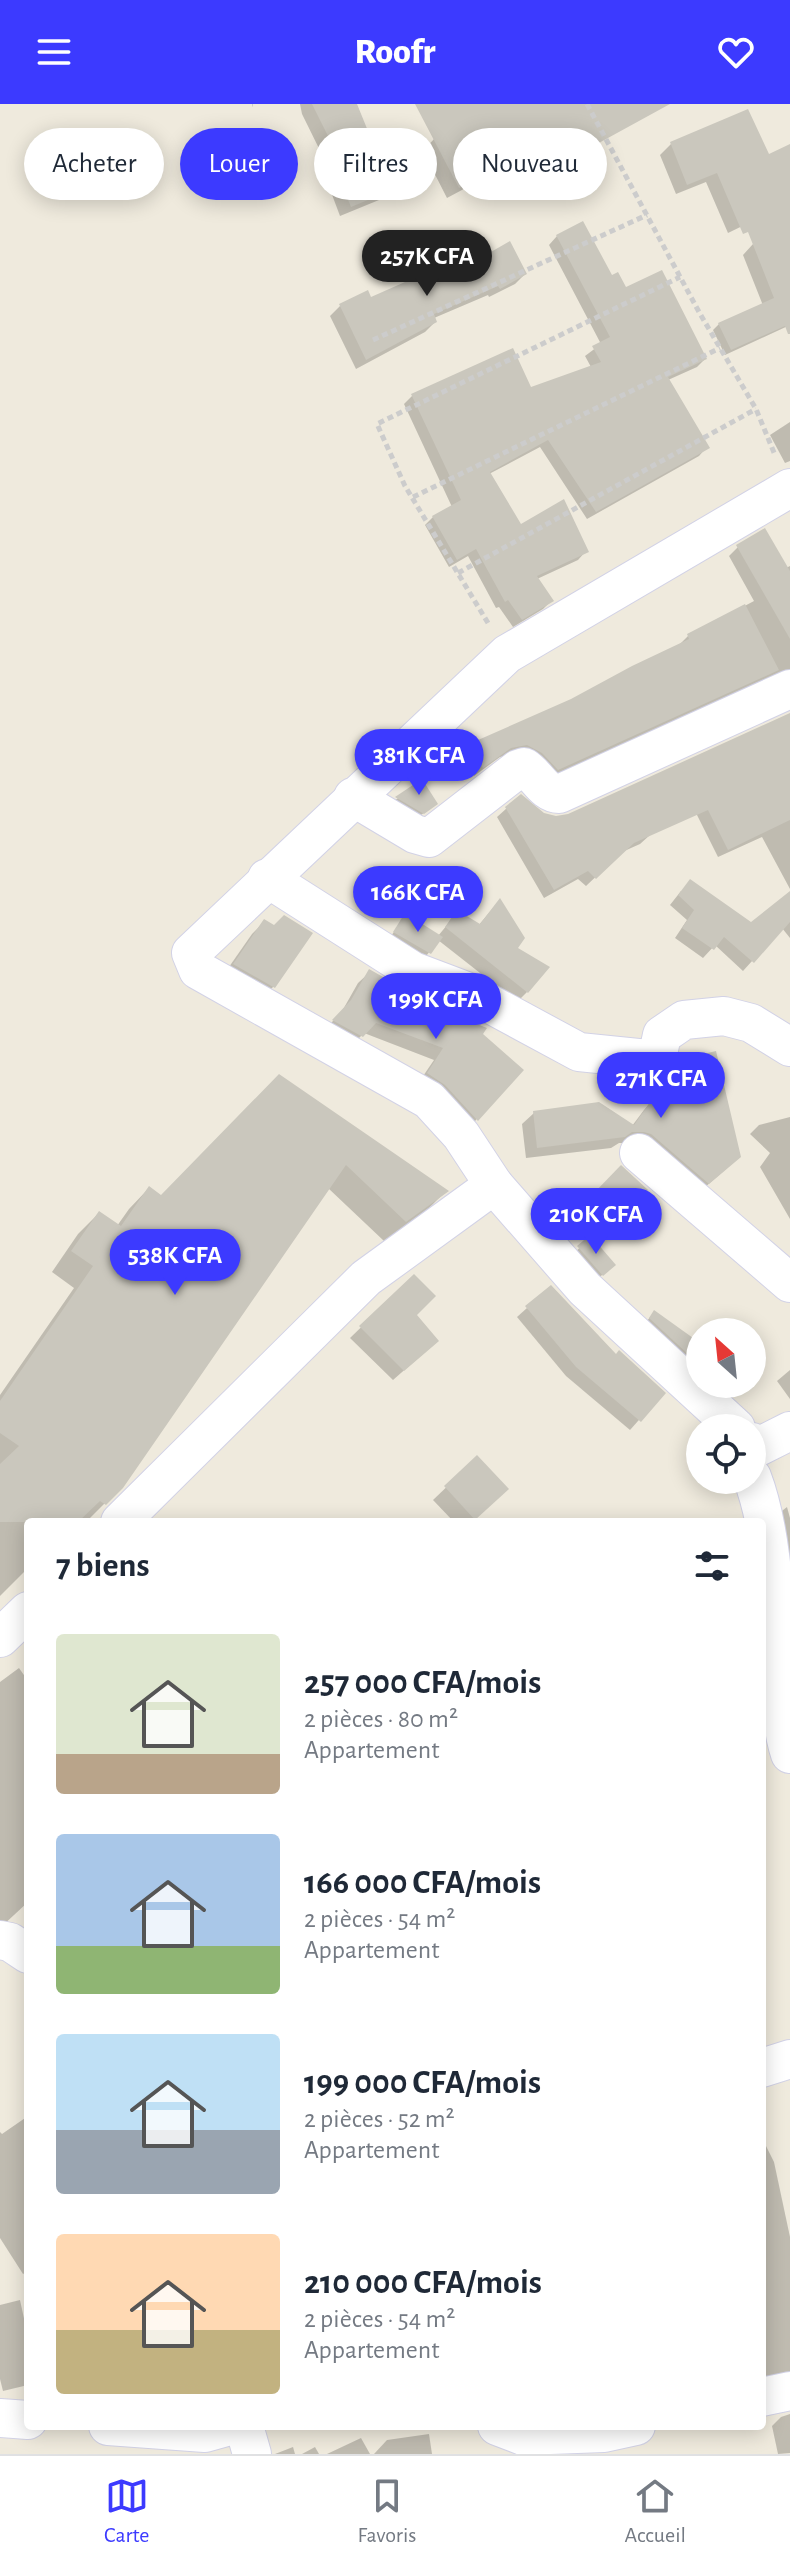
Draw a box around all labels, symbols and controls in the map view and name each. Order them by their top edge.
icon: menu [32,30,76,74]
icon: heart [714,30,758,74]
text: Roofr [355,34,435,70]
chip: Acheter [24,128,164,200]
chip: Louer [180,128,298,200]
chip: Filtres [314,128,437,200]
chip: Nouveau [453,128,607,200]
pin: 257K CFA [344,230,510,298]
text: 257K CFA [380,243,474,269]
pin: 381K CFA [336,729,502,797]
text: 381K CFA [373,742,465,768]
pin: 166K CFA [335,866,501,934]
text: 166K CFA [371,879,465,905]
pin: 199K CFA [353,973,519,1041]
text: 199K CFA [389,986,483,1012]
pin: 271K CFA [578,1052,744,1120]
text: 271K CFA [615,1065,707,1091]
pin: 210K CFA [513,1188,679,1256]
text: 210K CFA [549,1201,643,1227]
pin: 538K CFA [92,1229,258,1297]
text: 538K CFA [128,1242,222,1268]
north arrow [686,1318,766,1398]
map controls [686,1318,766,1494]
button: locate [686,1414,766,1494]
icon: filters [690,1544,734,1588]
text: 7 biens [56,1549,150,1583]
icon: home [120,1666,216,1762]
text: 257 000 CFA/mois [304,1666,541,1700]
text: 2 pièces · 80 m² [304,1706,458,1732]
text: Appartement [304,1737,440,1763]
icon: home [120,1866,216,1962]
text: 166 000 CFA/mois [304,1866,541,1900]
text: 2 pièces · 54 m² [304,1906,455,1932]
text: Appartement [304,1937,440,1963]
icon: home [120,2066,216,2162]
text: 199 000 CFA/mois [304,2066,541,2100]
text: 2 pièces · 52 m² [304,2106,455,2132]
text: Appartement [304,2137,440,2163]
icon: home [120,2266,216,2362]
text: 210 000 CFA/mois [304,2266,542,2300]
text: 2 pièces · 54 m² [304,2306,455,2332]
text: Appartement [304,2337,440,2363]
tab: Carte [104,2474,149,2548]
tab: Favoris [358,2474,416,2548]
tab: Accueil [625,2474,686,2548]

